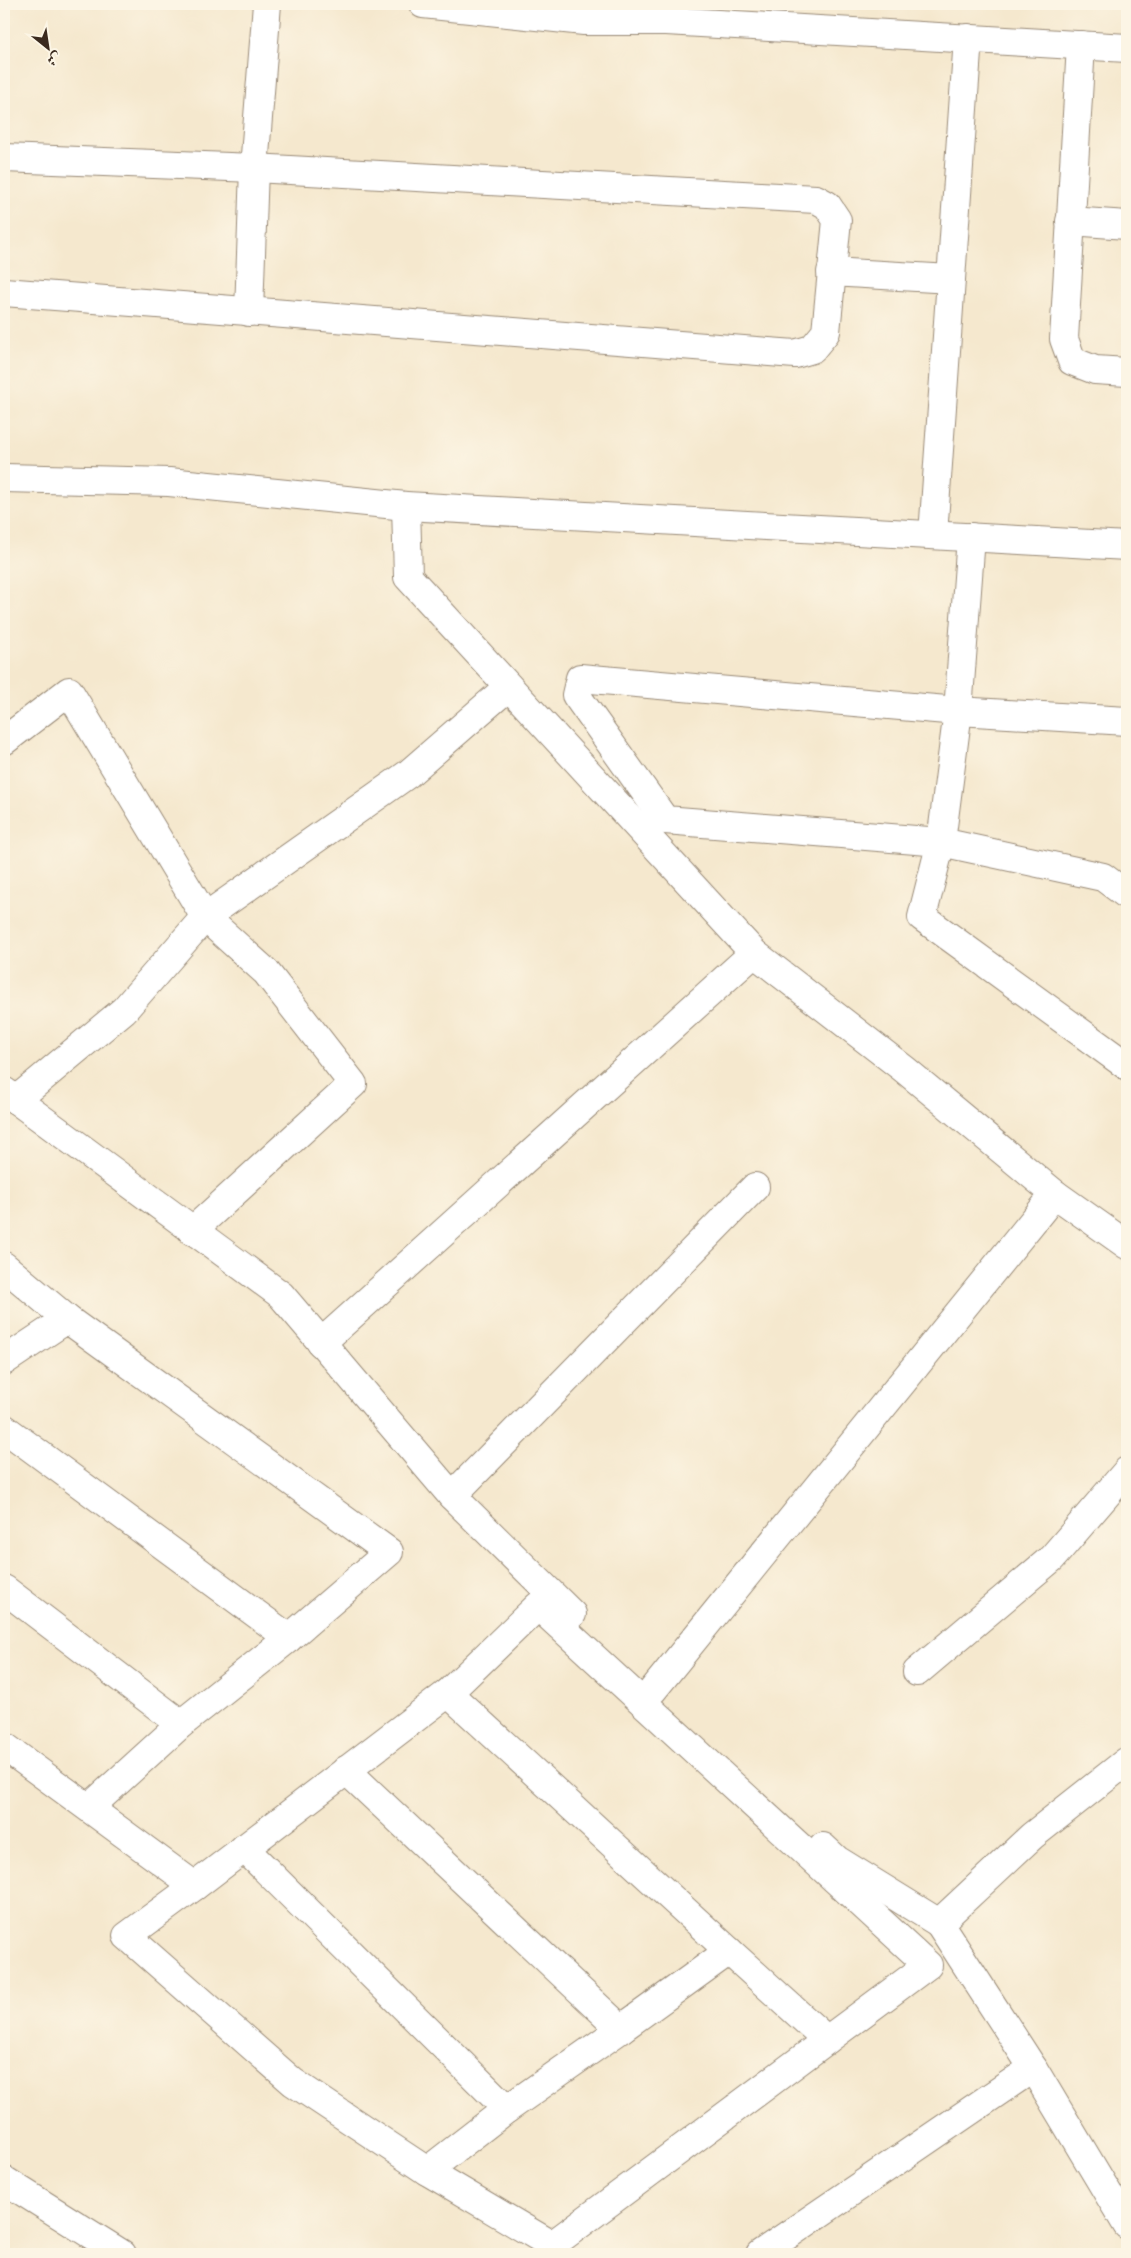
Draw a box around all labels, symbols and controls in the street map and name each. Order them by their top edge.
north arrow [22,22,72,72]
text: ش [44,48,65,70]

